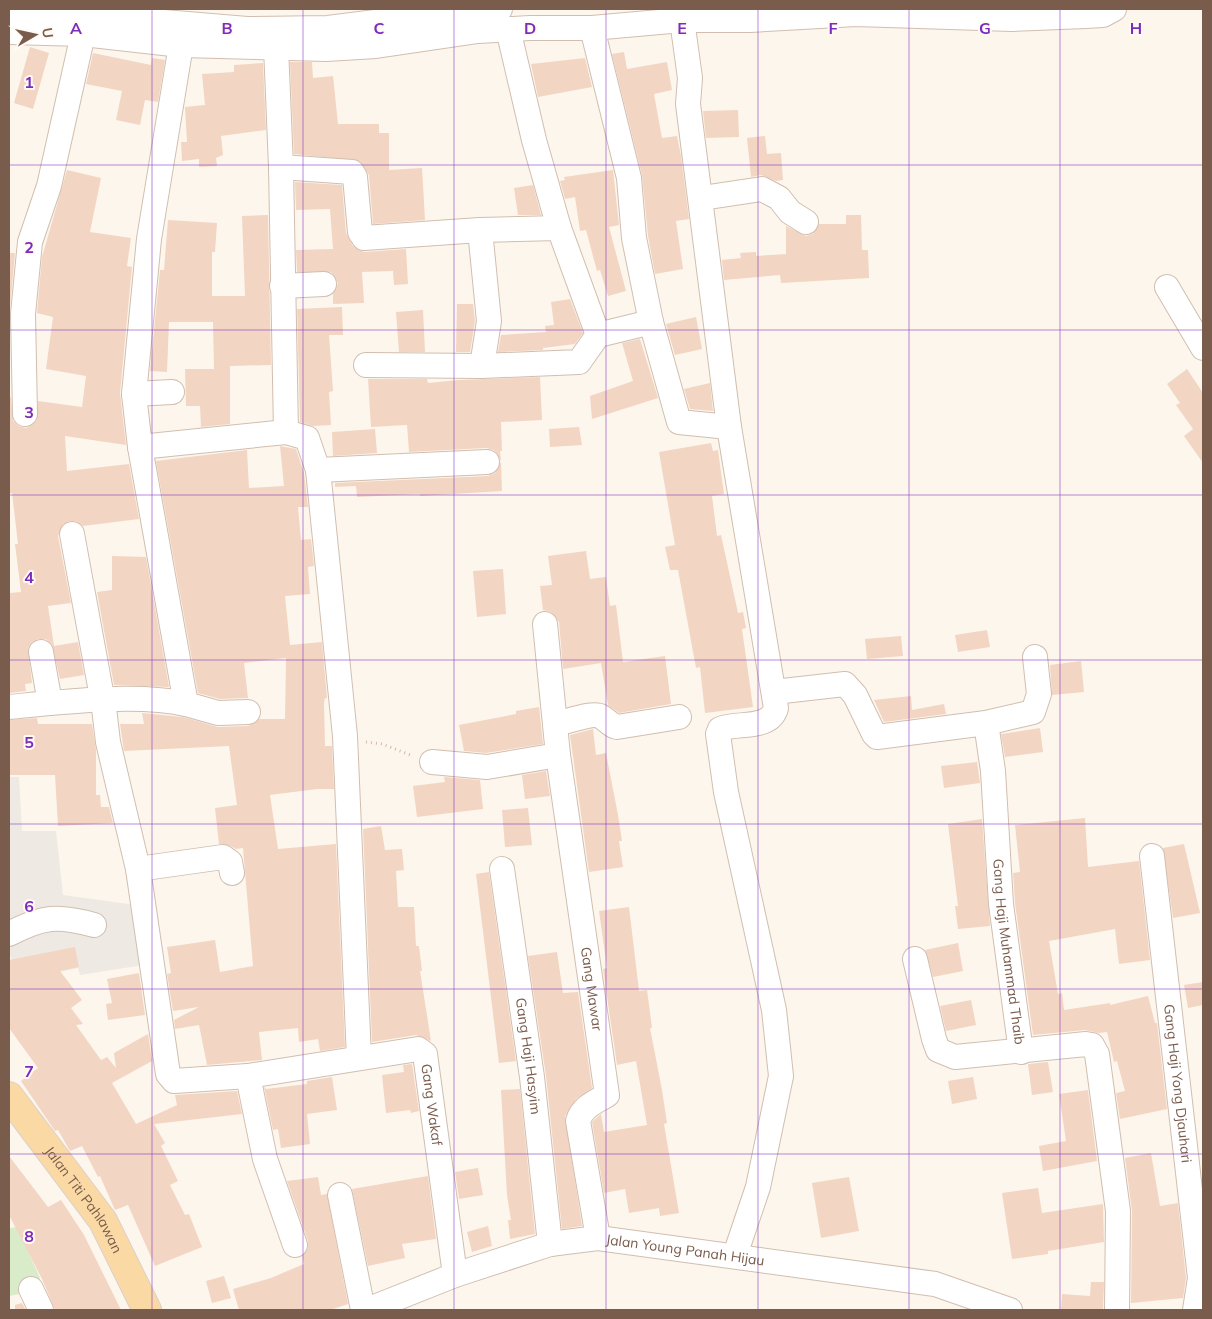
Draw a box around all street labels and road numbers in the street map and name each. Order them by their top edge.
street label: Gang Haji Muhammad Thaib [989,858,1029,1046]
street label: Gang Mawar [577,946,607,1033]
street label: Gang Haji Hasyim [512,997,545,1115]
street label: Gang Haji Yong Djauhari [1160,1003,1196,1164]
street label: Gang Wakaf [417,1063,446,1147]
street label: Jalan Titi Pahlawan [41,1142,126,1256]
street label: Jalan Young Panah Hijau [605,1230,766,1270]

